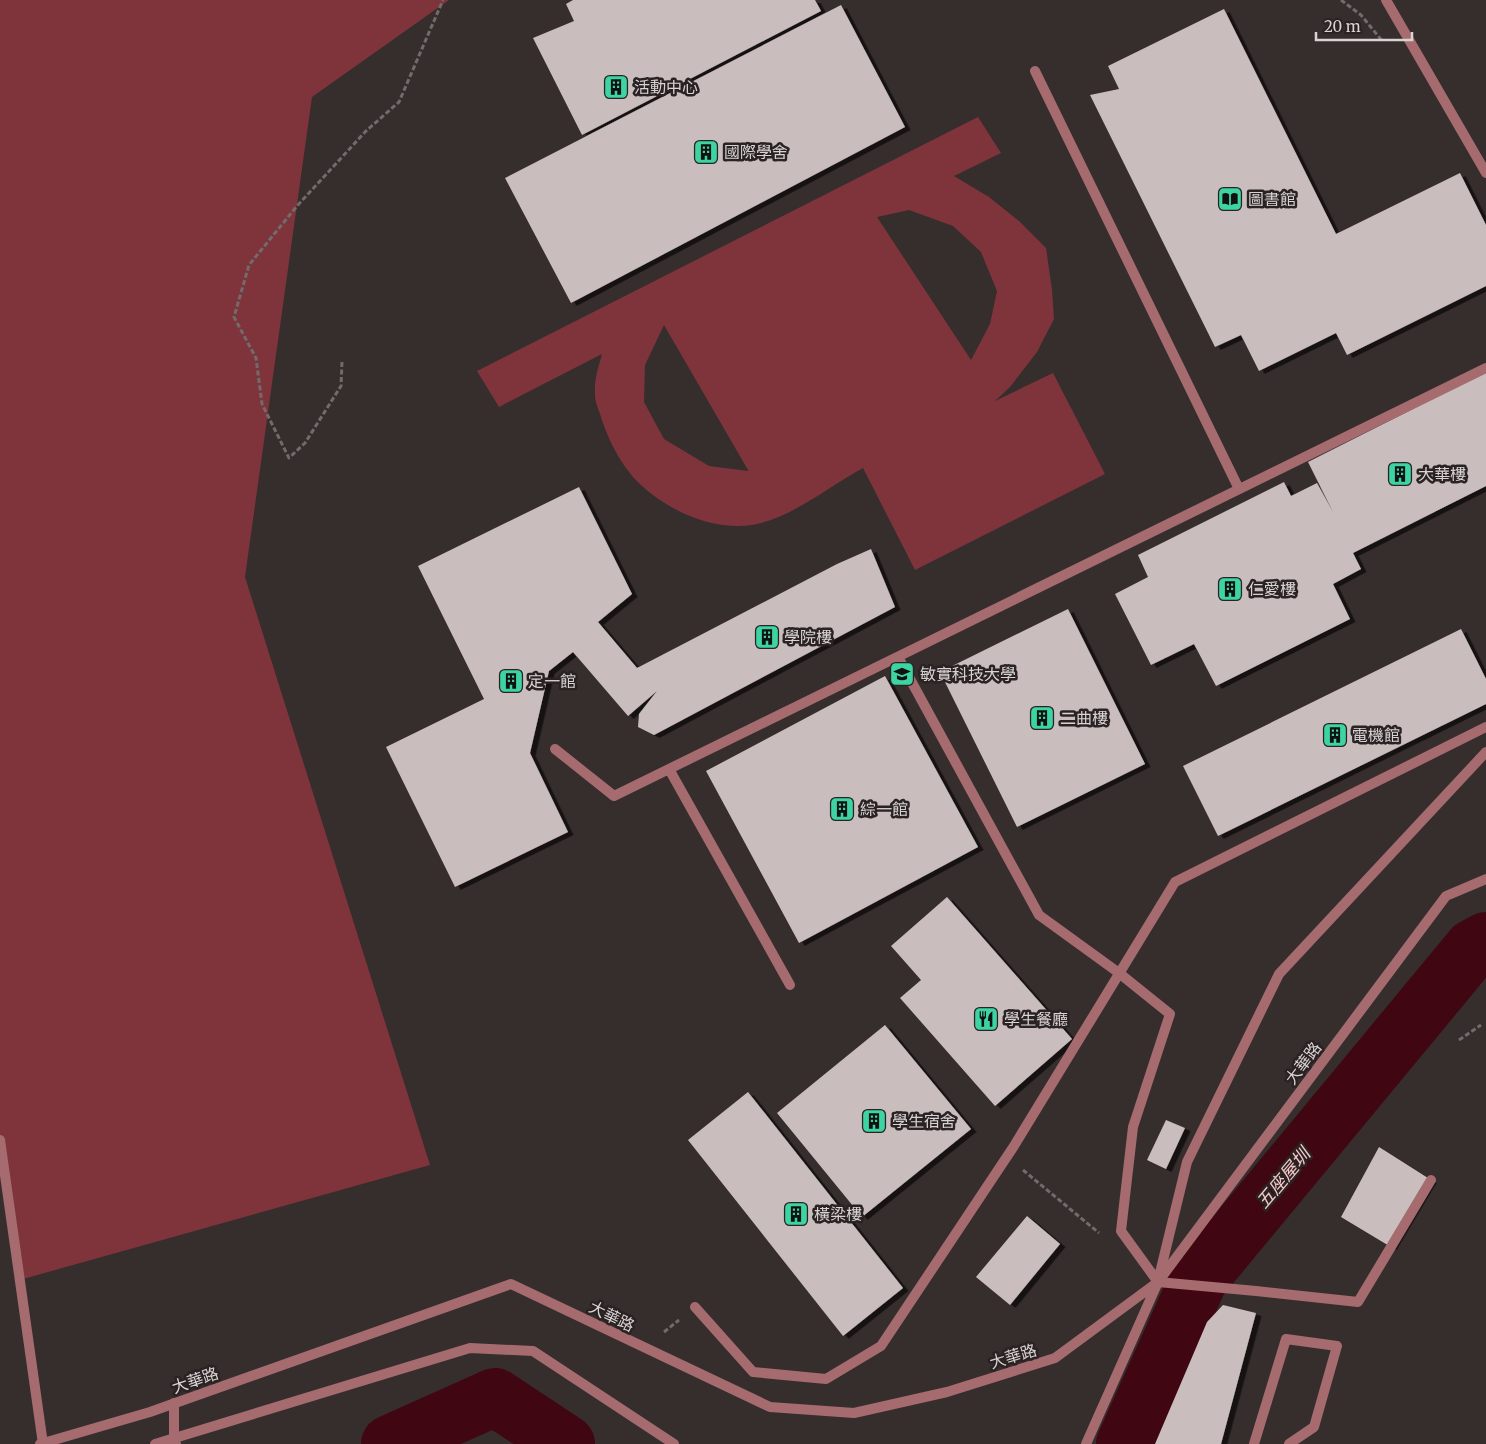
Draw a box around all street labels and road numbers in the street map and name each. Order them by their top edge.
street label: 大華路 [1281,1038,1325,1088]
street label: 大華路 [586,1296,638,1336]
street label: 大華路 [987,1339,1039,1373]
street label: 大華路 [169,1363,221,1397]

